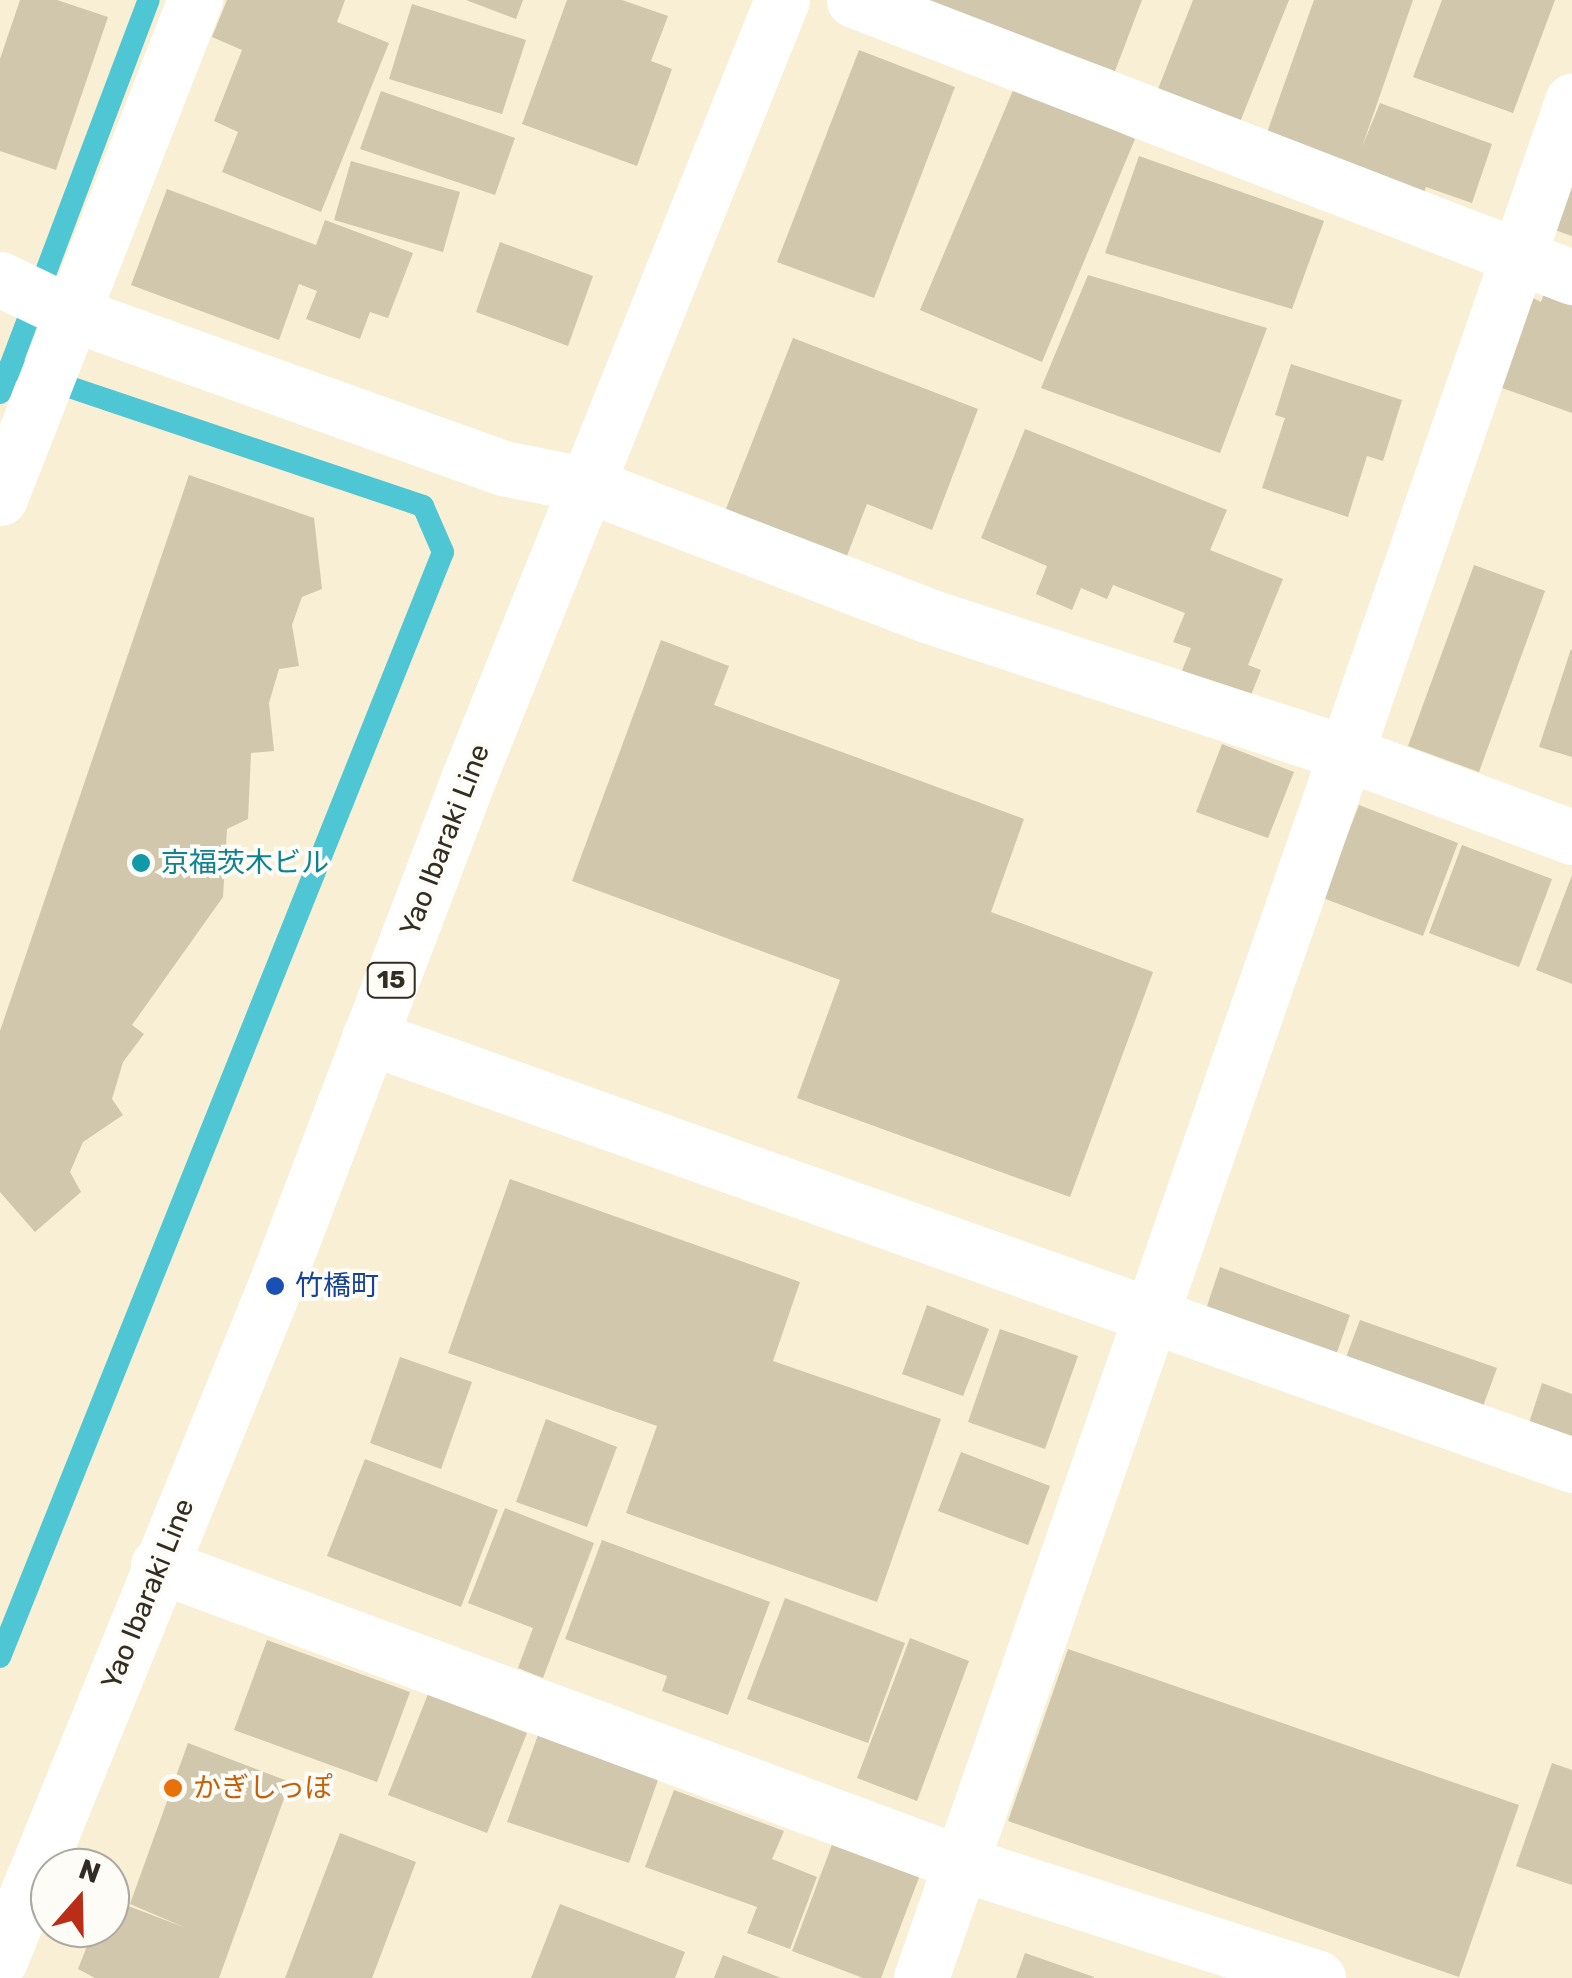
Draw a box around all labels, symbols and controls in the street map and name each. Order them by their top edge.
street label: Yao Ibaraki Line [393,739,497,941]
place label: 京福茨木ビル [161,846,329,880]
marker: 京福茨木ビル [130,852,152,874]
road number: 15 [366,960,416,1000]
place label: 竹橋町 [295,1269,379,1303]
marker: 竹橋町 [264,1275,286,1297]
street label: Yao Ibaraki Line [94,1494,202,1694]
place label: かぎしっぽ [193,1771,333,1805]
marker: かぎしっぽ [162,1777,184,1799]
north arrow [30,1848,130,1948]
text: N [75,1852,105,1890]

